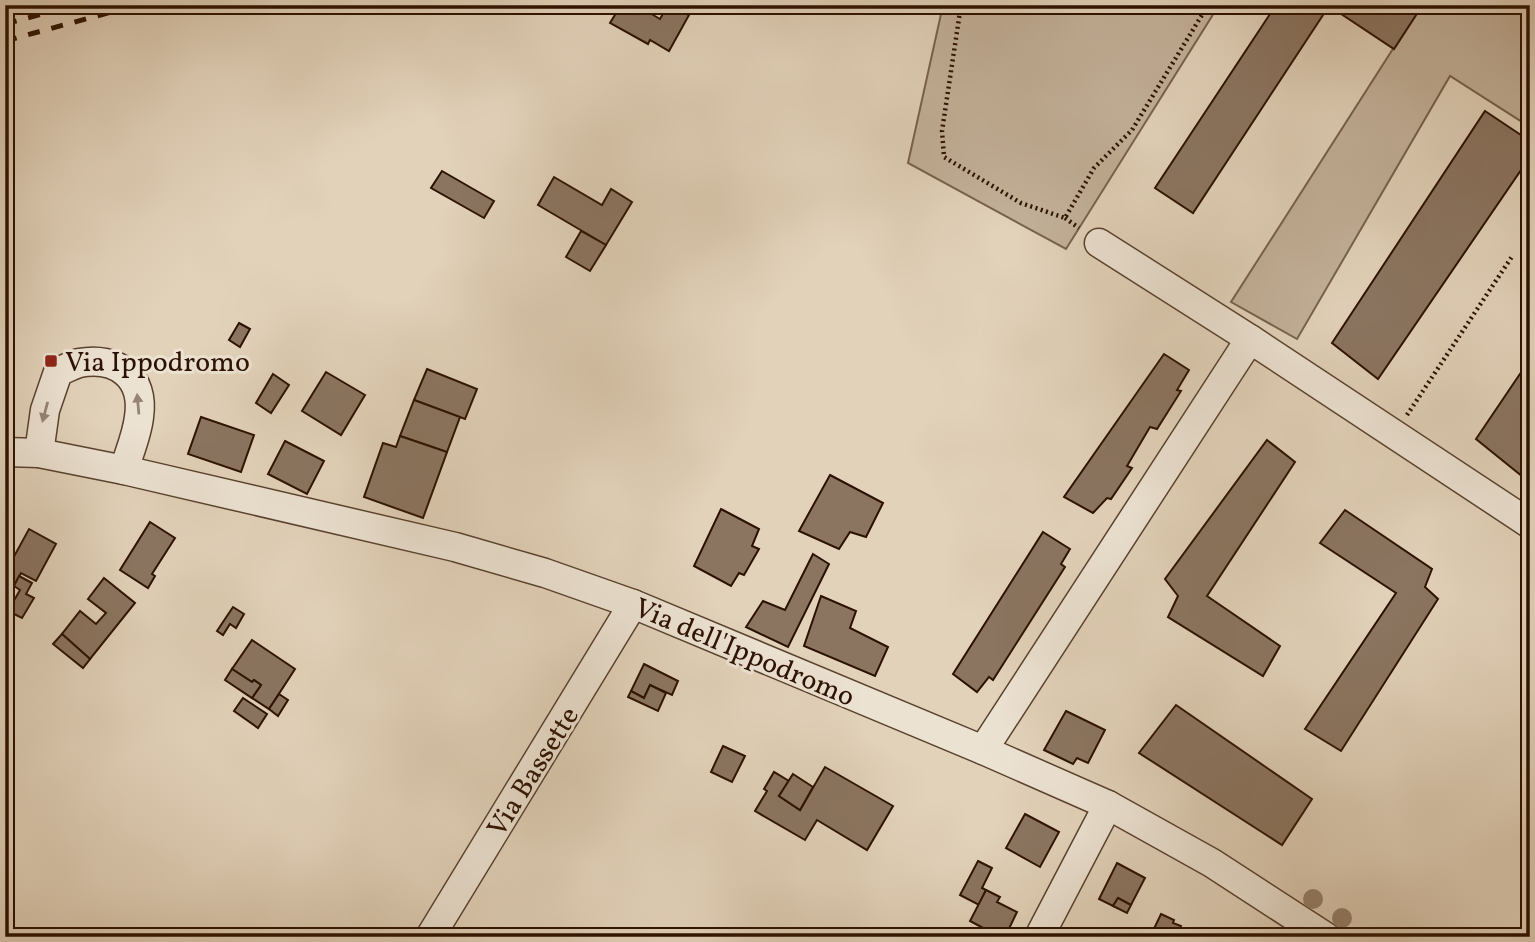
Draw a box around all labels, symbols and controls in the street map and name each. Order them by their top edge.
place label: Via Ippodromo [65,344,250,383]
marker: Via Ippodromo [43,353,59,369]
one-way arrow [132,393,143,415]
one-way arrow [39,401,50,423]
street label: Via dell'Ippodromo [628,589,860,717]
street label: Via Bassette [479,700,590,845]

